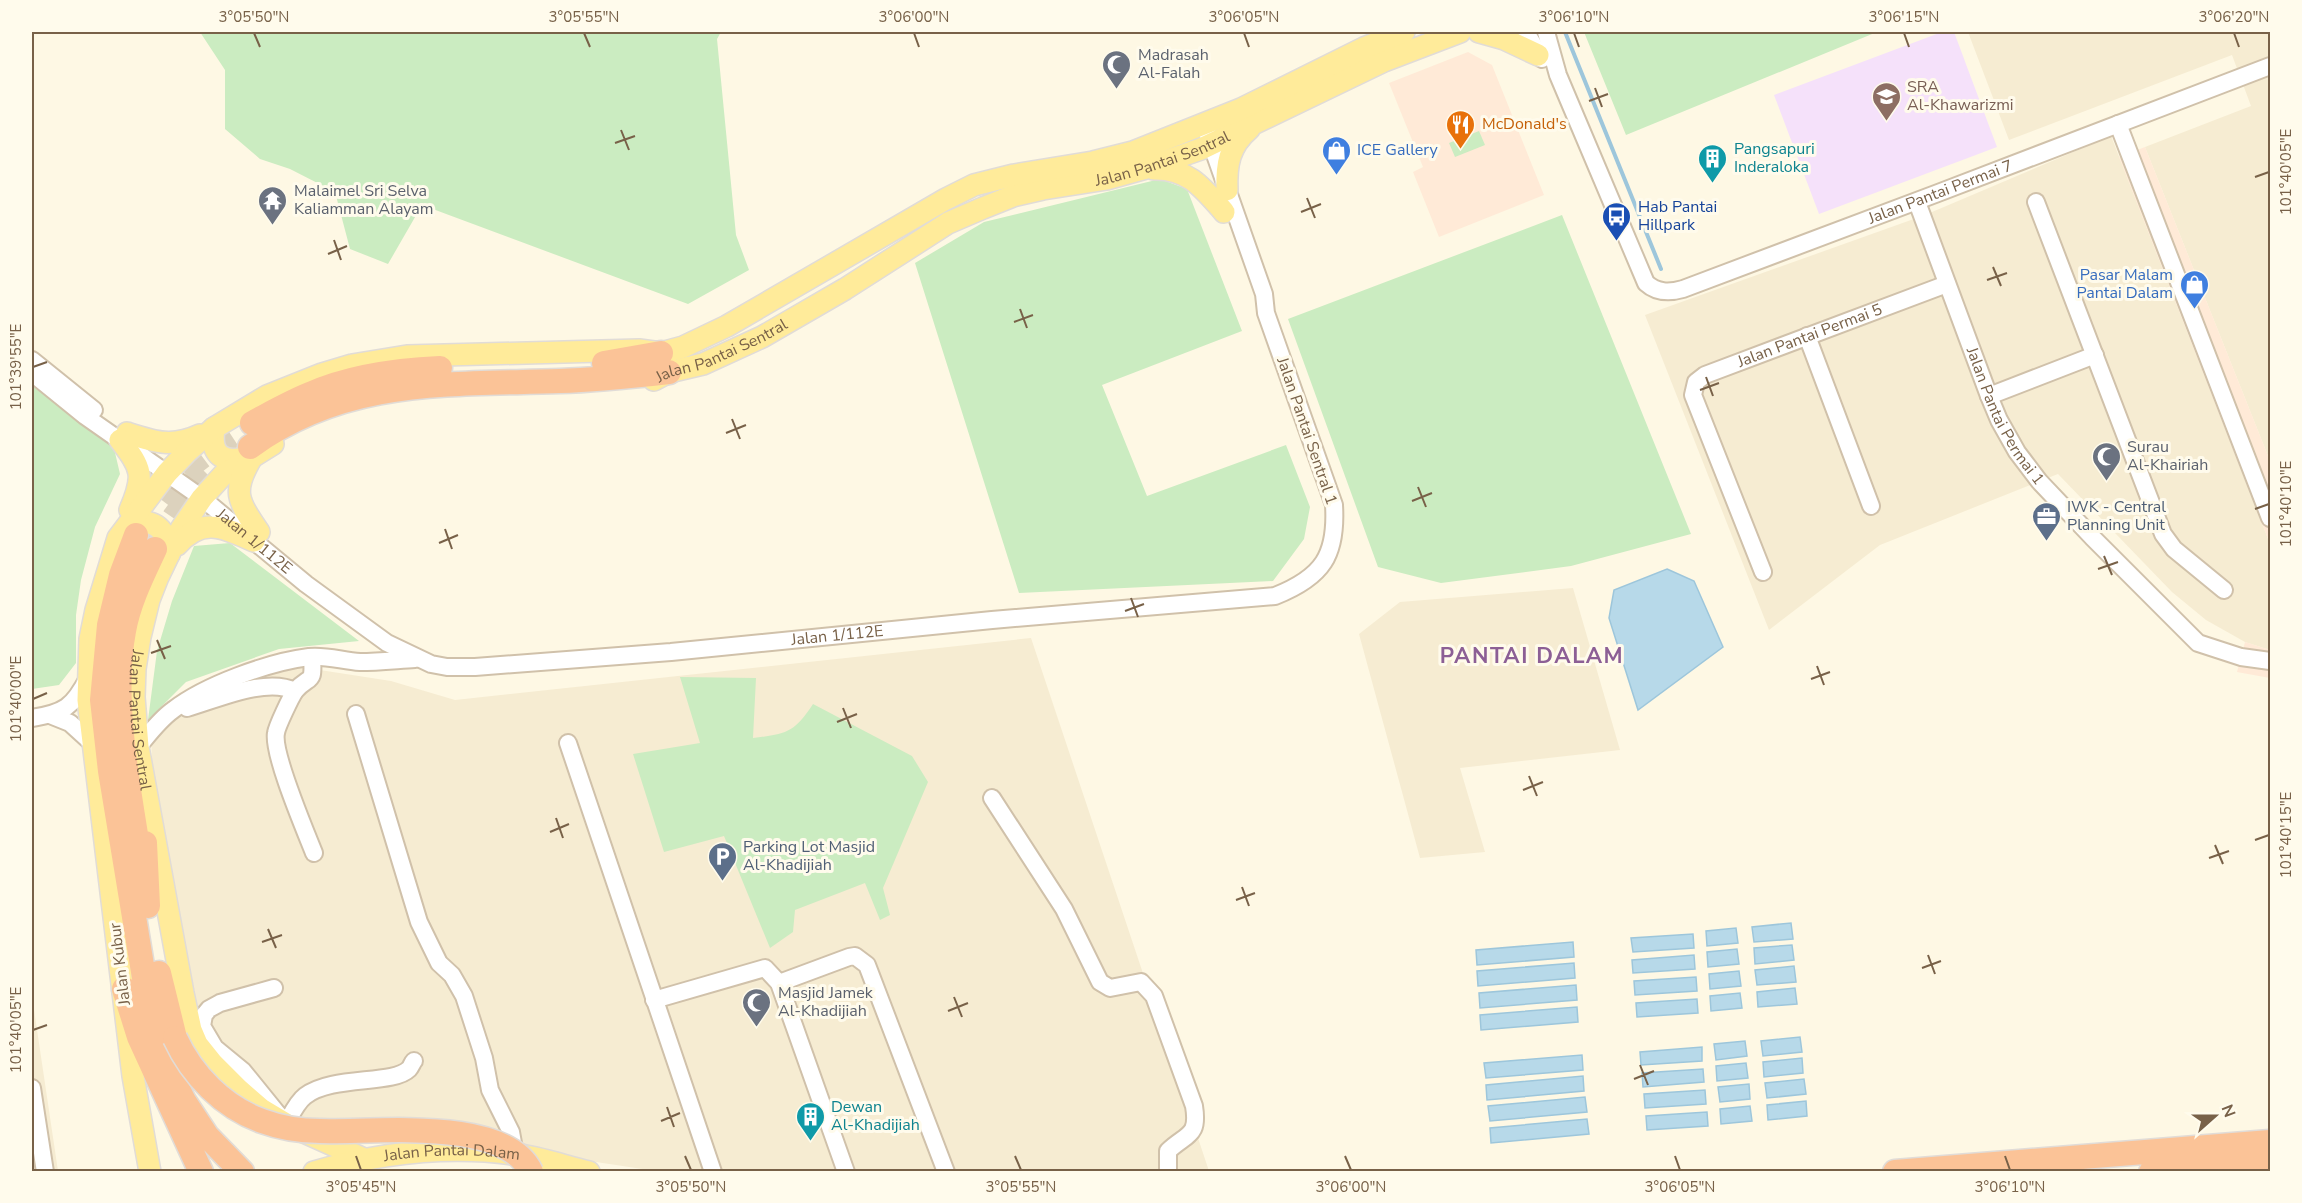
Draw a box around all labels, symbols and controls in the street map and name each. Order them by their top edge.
text: 3°05'50"N [219,7,289,27]
text: 3°05'55"N [549,7,619,27]
text: 3°06'00"N [879,7,949,27]
text: 3°06'05"N [1209,7,1279,27]
text: 3°06'10"N [1539,7,1609,27]
text: 3°06'15"N [1869,7,1939,27]
text: 3°06'20"N [2199,7,2269,27]
place label: Madrasah Al-Falah [1138,44,1209,84]
mosque icon: Madrasah Al-Falah [1101,48,1133,90]
place label: SRA Al-Khawarizmi [1907,76,2014,116]
school or university icon: SRA Al-Khawarizmi [1870,80,1902,122]
restaurant icon: McDonald's [1445,108,1477,150]
place label: McDonald's [1482,113,1567,135]
street label: Jalan Pantai Sentral [1093,126,1234,192]
text: 101°40'05"E [2276,129,2296,215]
shop icon: ICE Gallery [1320,134,1352,176]
place label: Pangsapuri Inderaloka [1734,138,1815,178]
place label: ICE Gallery [1357,139,1439,161]
building icon: Pangsapuri Inderaloka [1697,142,1729,184]
street label: Jalan Pantai Permai 7 [1864,155,2016,230]
place label: Malaimel Sri Selva Kaliamman Alayam [294,180,434,220]
temple icon: Malaimel Sri Selva Kaliamman Alayam [257,184,289,226]
place label: Hab Pantai Hillpark [1638,196,1717,236]
bus stop icon: Hab Pantai Hillpark [1601,200,1633,242]
place label: Pasar Malam Pantai Dalam [2077,264,2173,304]
shop icon: Pasar Malam Pantai Dalam [2178,268,2210,310]
street label: Jalan Pantai Permai 5 [1733,298,1885,373]
street label: Jalan Pantai Sentral [651,313,792,389]
text: 101°39'55"E [6,324,26,410]
street label: Jalan Pantai Permai 1 [1960,343,2049,490]
street label: Jalan Pantai Sentral 1 [1271,353,1343,508]
place label: Surau Al-Khairiah [2127,436,2208,476]
mosque icon: Surau Al-Khairiah [2090,440,2122,482]
text: 101°40'10"E [2276,461,2296,547]
place label: IWK - Central Planning Unit [2067,496,2166,536]
office icon: IWK - Central Planning Unit [2030,500,2062,542]
street label: Jalan 1/112E [211,503,297,579]
street label: Jalan 1/112E [789,620,884,651]
district label: PANTAI DALAM [1440,641,1624,671]
street label: Jalan Pantai Sentral [123,647,157,792]
text: 101°40'00"E [6,656,26,742]
text: 101°40'15"E [2276,792,2296,878]
place label: Parking Lot Masjid Al-Khadijiah [743,836,875,876]
parking icon: Parking Lot Masjid Al-Khadijiah [706,840,738,882]
street label: Jalan Kubur [104,921,136,1007]
place label: Masjid Jamek Al-Khadijiah [778,982,874,1022]
mosque icon: Masjid Jamek Al-Khadijiah [741,986,773,1028]
text: 101°40'05"E [6,987,26,1073]
north arrow [2185,1086,2245,1146]
place label: Dewan Al-Khadijiah [831,1096,920,1136]
building icon: Dewan Al-Khadijiah [794,1100,826,1142]
text: N [2216,1101,2240,1121]
street label: Jalan Pantai Dalam [381,1139,521,1167]
text: 3°05'45"N [326,1177,396,1197]
text: 3°05'50"N [656,1177,726,1197]
text: 3°05'55"N [986,1177,1056,1197]
text: 3°06'00"N [1316,1177,1386,1197]
text: 3°06'05"N [1645,1177,1715,1197]
text: 3°06'10"N [1975,1177,2045,1197]

